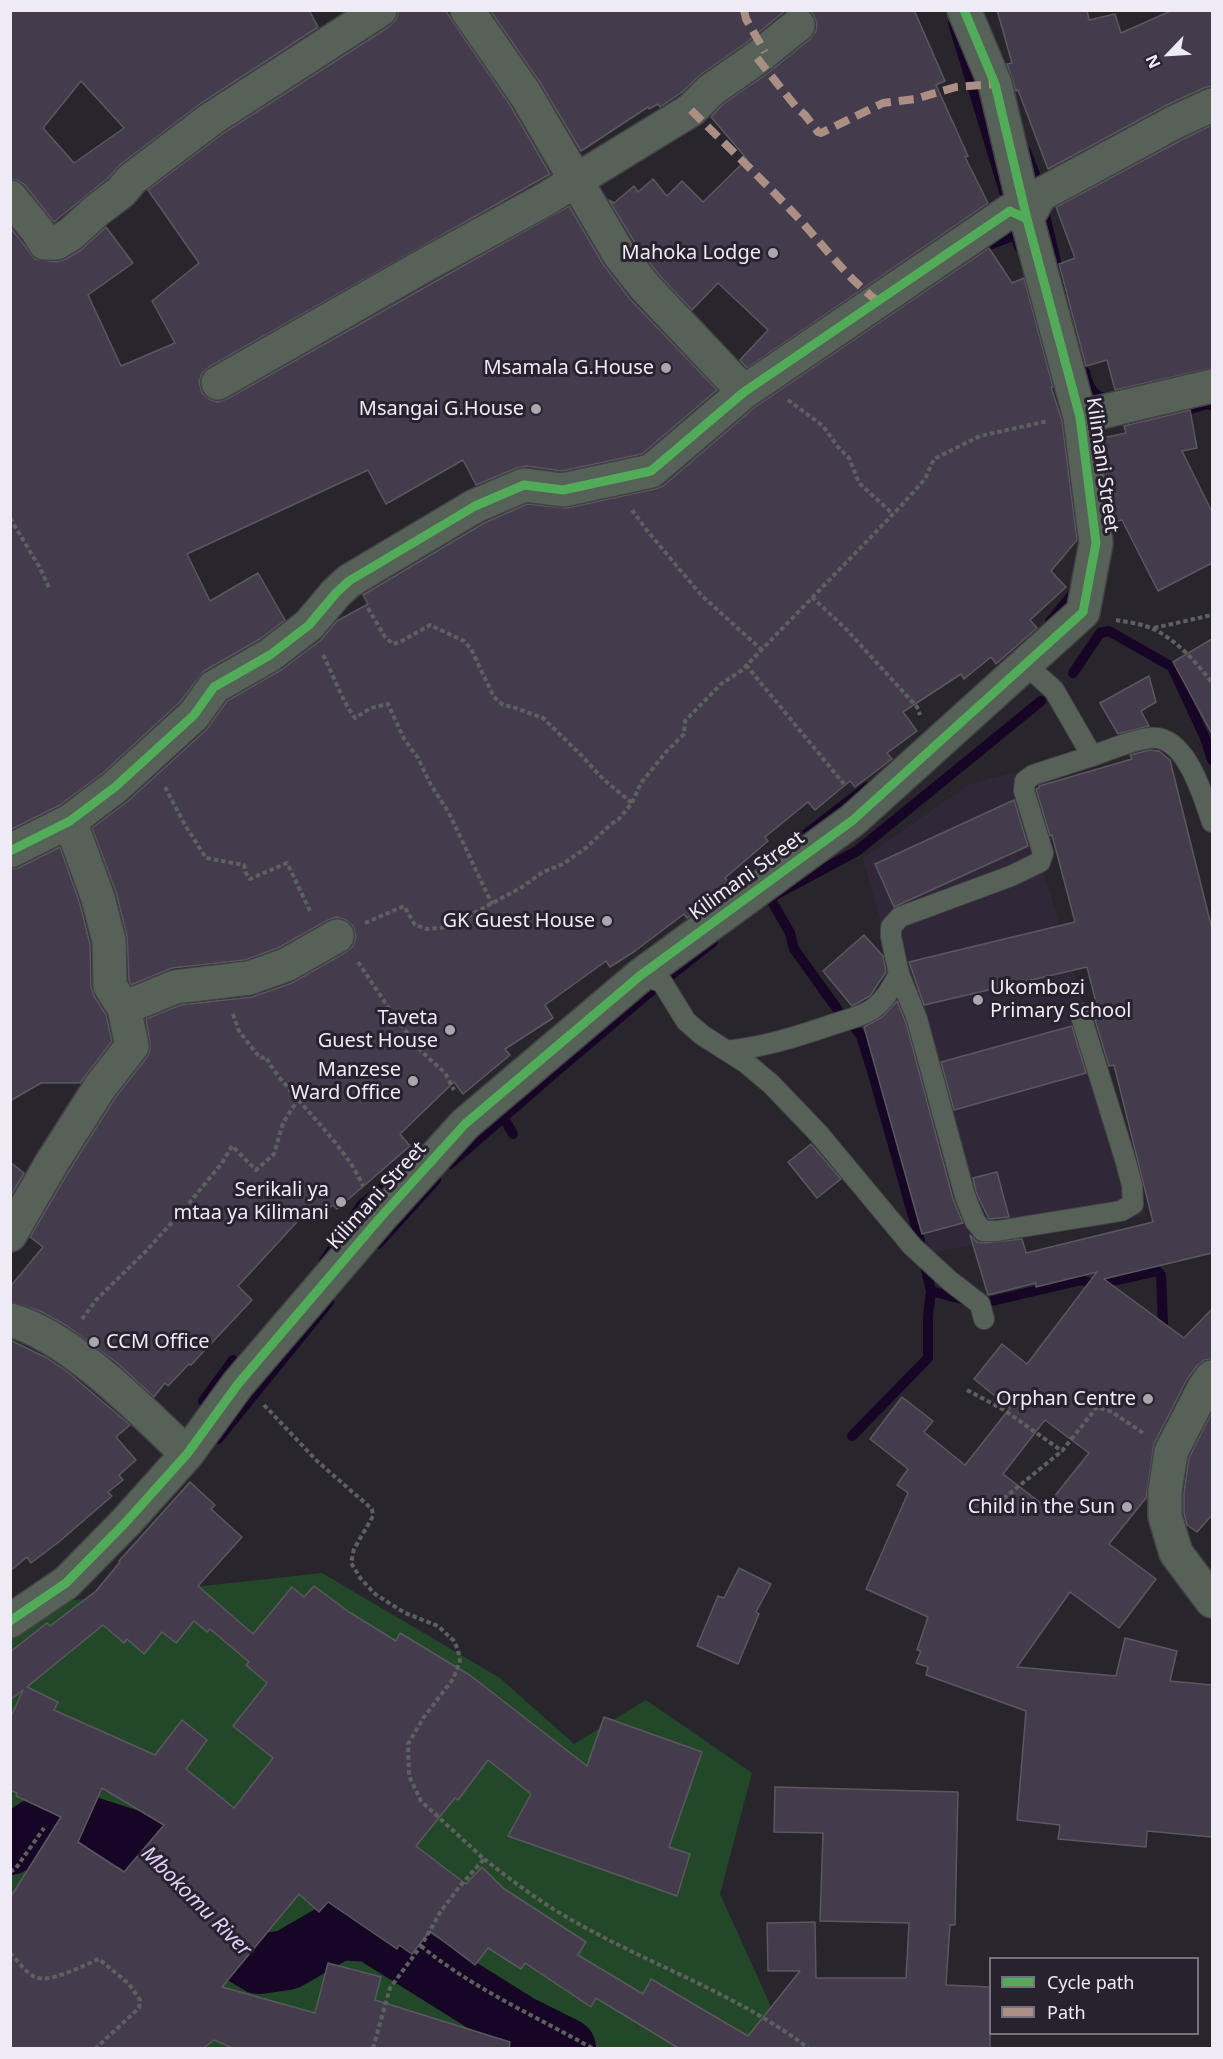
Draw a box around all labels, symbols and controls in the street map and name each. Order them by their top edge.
north arrow [1139,24,1199,84]
text: N [1140,51,1165,72]
place label: Mahoka Lodge [622,241,761,265]
marker: Mahoka Lodge [766,246,780,260]
place label: Msamala G.House [484,356,654,380]
marker: Msamala G.House [659,361,673,375]
street label: Kilimani Street [1081,396,1123,534]
place label: Msangai G.House [359,397,524,421]
marker: Msangai G.House [529,402,543,416]
street label: Kilimani Street [685,826,809,926]
place label: GK Guest House [443,909,595,933]
marker: GK Guest House [600,914,614,928]
place label: Ukombozi Primary School [990,976,1131,1023]
marker: Ukombozi Primary School [971,993,985,1007]
place label: Taveta Guest House [318,1006,438,1053]
marker: Taveta Guest House [443,1023,457,1037]
place label: Manzese Ward Office [291,1058,401,1105]
marker: Manzese Ward Office [406,1074,420,1088]
street label: Kilimani Street [322,1137,432,1255]
place label: Serikali ya mtaa ya Kilimani [174,1178,329,1225]
marker: Serikali ya mtaa ya Kilimani [334,1195,348,1209]
place label: CCM Office [106,1330,210,1354]
marker: CCM Office [87,1335,101,1349]
place label: Orphan Centre [996,1387,1136,1411]
marker: Orphan Centre [1141,1392,1155,1406]
place label: Child in the Sun [968,1495,1115,1519]
marker: Child in the Sun [1120,1500,1134,1514]
water label: Mbokomu River [136,1842,256,1962]
legend [989,1957,1199,2035]
text: Cycle path [1047,1970,1134,1994]
text: Path [1047,2000,1086,2024]

